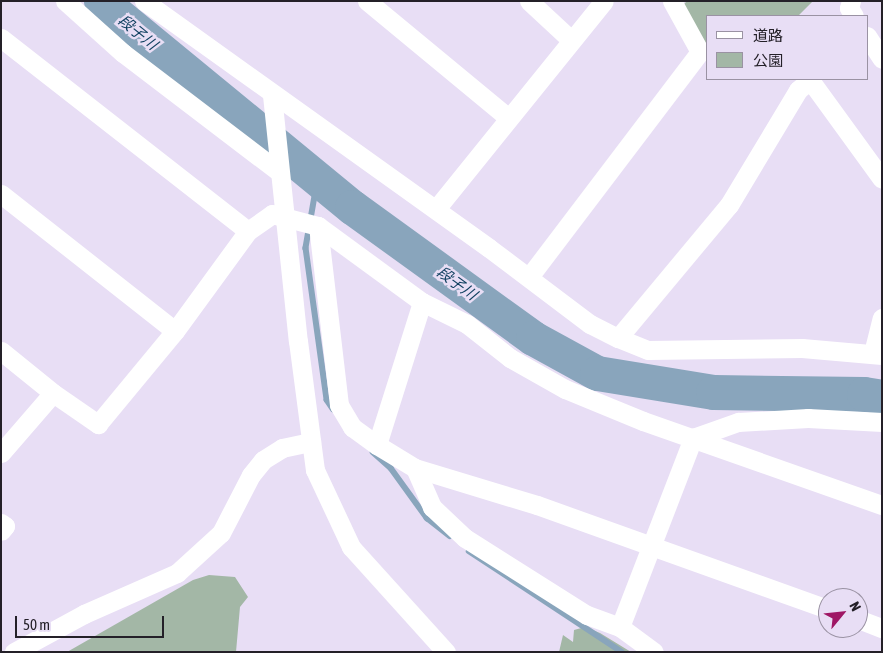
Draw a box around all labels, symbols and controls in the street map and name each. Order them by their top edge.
water label: 段子川 [115,11,161,53]
legend [706,15,868,80]
text: 道路 [753,27,783,44]
text: 公園 [753,52,783,69]
water label: 段子川 [434,262,480,304]
north arrow [818,588,868,638]
text: N [846,599,864,614]
scale bar [18,606,166,638]
text: 50 m [23,616,50,633]

